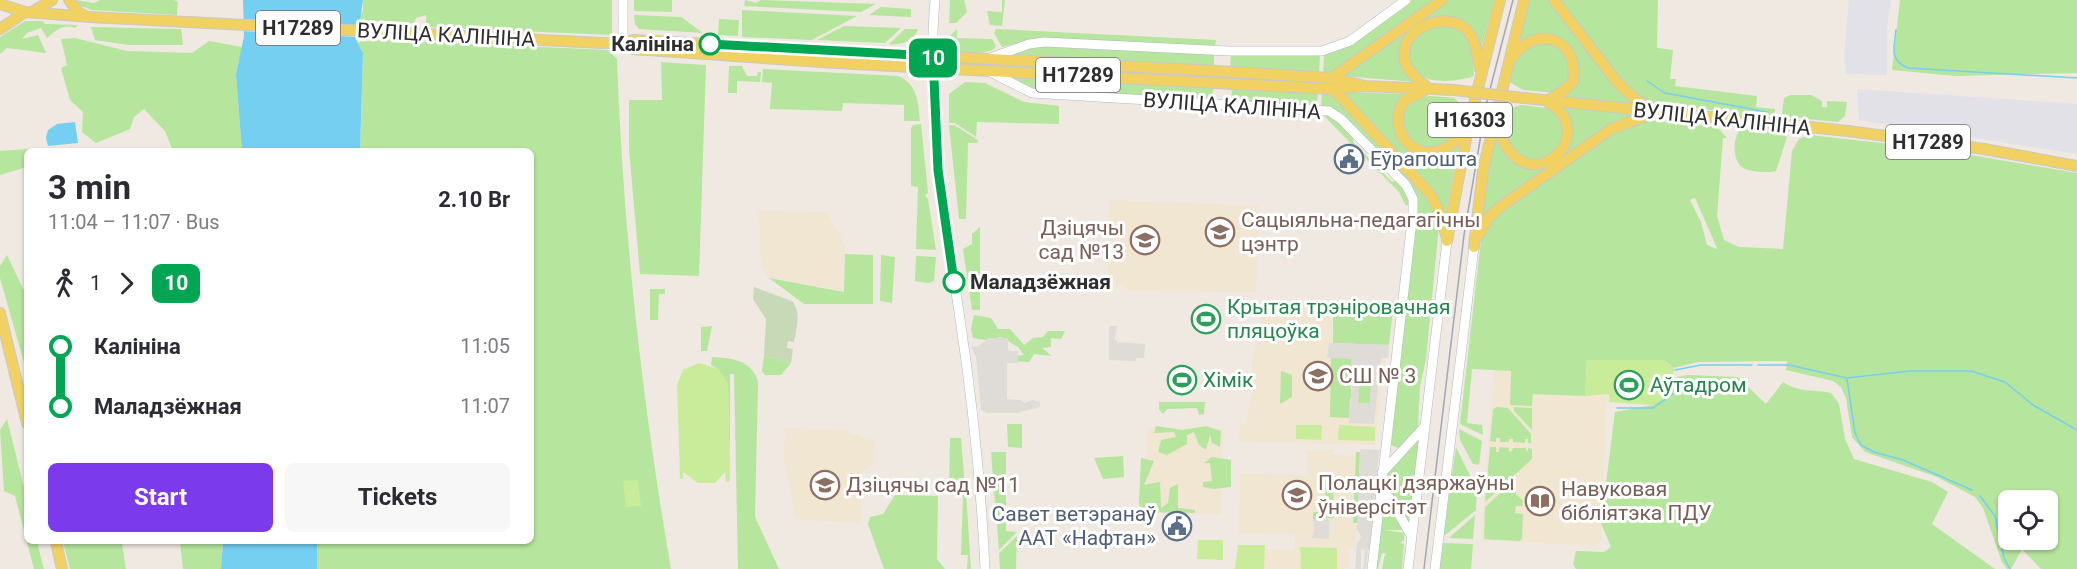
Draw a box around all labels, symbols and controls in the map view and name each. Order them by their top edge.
road number: Н17289 [256,11,340,45]
street label: ВУЛІЦА КАЛІНІНА [356,18,536,52]
place label: Калініна [611,32,694,56]
marker: Калініна [699,33,721,55]
line badge: 10 [906,38,960,78]
text: 10 [921,46,945,70]
road number: Н17289 [1036,58,1120,92]
street label: ВУЛІЦА КАЛІНІНА [1142,88,1322,124]
street label: ВУЛІЦА КАЛІНІНА [1632,98,1812,140]
road number: Н16303 [1428,103,1512,137]
road number: Н17289 [1886,125,1970,159]
public building icon: Еўрапошта [1333,143,1365,175]
place label: Еўрапошта [1370,147,1477,171]
text: 3 min [48,168,131,207]
text: 2.10 Br [438,187,510,212]
place label: Сацыяльна-педагагічны цэнтр [1241,208,1481,256]
text: 11:04 – 11:07 · Bus [48,210,220,234]
place label: Дзіцячы сад №13 [1039,216,1124,264]
school or university icon: Сацыяльна-педагагічны цэнтр [1204,216,1236,248]
school or university icon: Дзіцячы сад №13 [1129,224,1161,256]
icon: walk [48,267,81,300]
icon: forward [110,267,143,300]
place label: Маладзёжная [970,270,1111,294]
text: 1 [90,271,101,295]
text: 10 [164,271,188,295]
marker: Маладзёжная [943,271,965,293]
place label: Крытая трэніровачная пляцоўка [1227,295,1451,343]
sports icon: Крытая трэніровачная пляцоўка [1190,303,1222,335]
text: Калініна [94,334,181,359]
text: 11:05 [460,334,510,358]
school or university icon: СШ № 3 [1302,360,1334,392]
sports icon: Хімік [1166,364,1198,396]
place label: СШ № 3 [1339,364,1416,388]
place label: Хімік [1203,368,1254,392]
sports icon: Аўтадром [1613,369,1645,401]
place label: Аўтадром [1650,373,1747,397]
text: Маладзёжная [94,394,242,419]
text: 11:07 [460,394,510,418]
button: Start [48,463,273,532]
button: Tickets [285,463,510,532]
school or university icon: Дзіцячы сад №11 [809,469,841,501]
place label: Полацкі дзяржаўны ўніверсітэт [1318,471,1515,519]
place label: Дзіцячы сад №11 [846,473,1020,497]
place label: Навуковая бібліятэка ПДУ [1561,477,1711,525]
school or university icon: Полацкі дзяржаўны ўніверсітэт [1281,479,1313,511]
library icon: Навуковая бібліятэка ПДУ [1524,485,1556,517]
map controls [1998,490,2058,550]
button: locate [1998,490,2058,550]
place label: Савет ветэранаў ААТ «Нафтан» [992,502,1156,550]
public building icon: Савет ветэранаў ААТ «Нафтан» [1161,510,1193,542]

